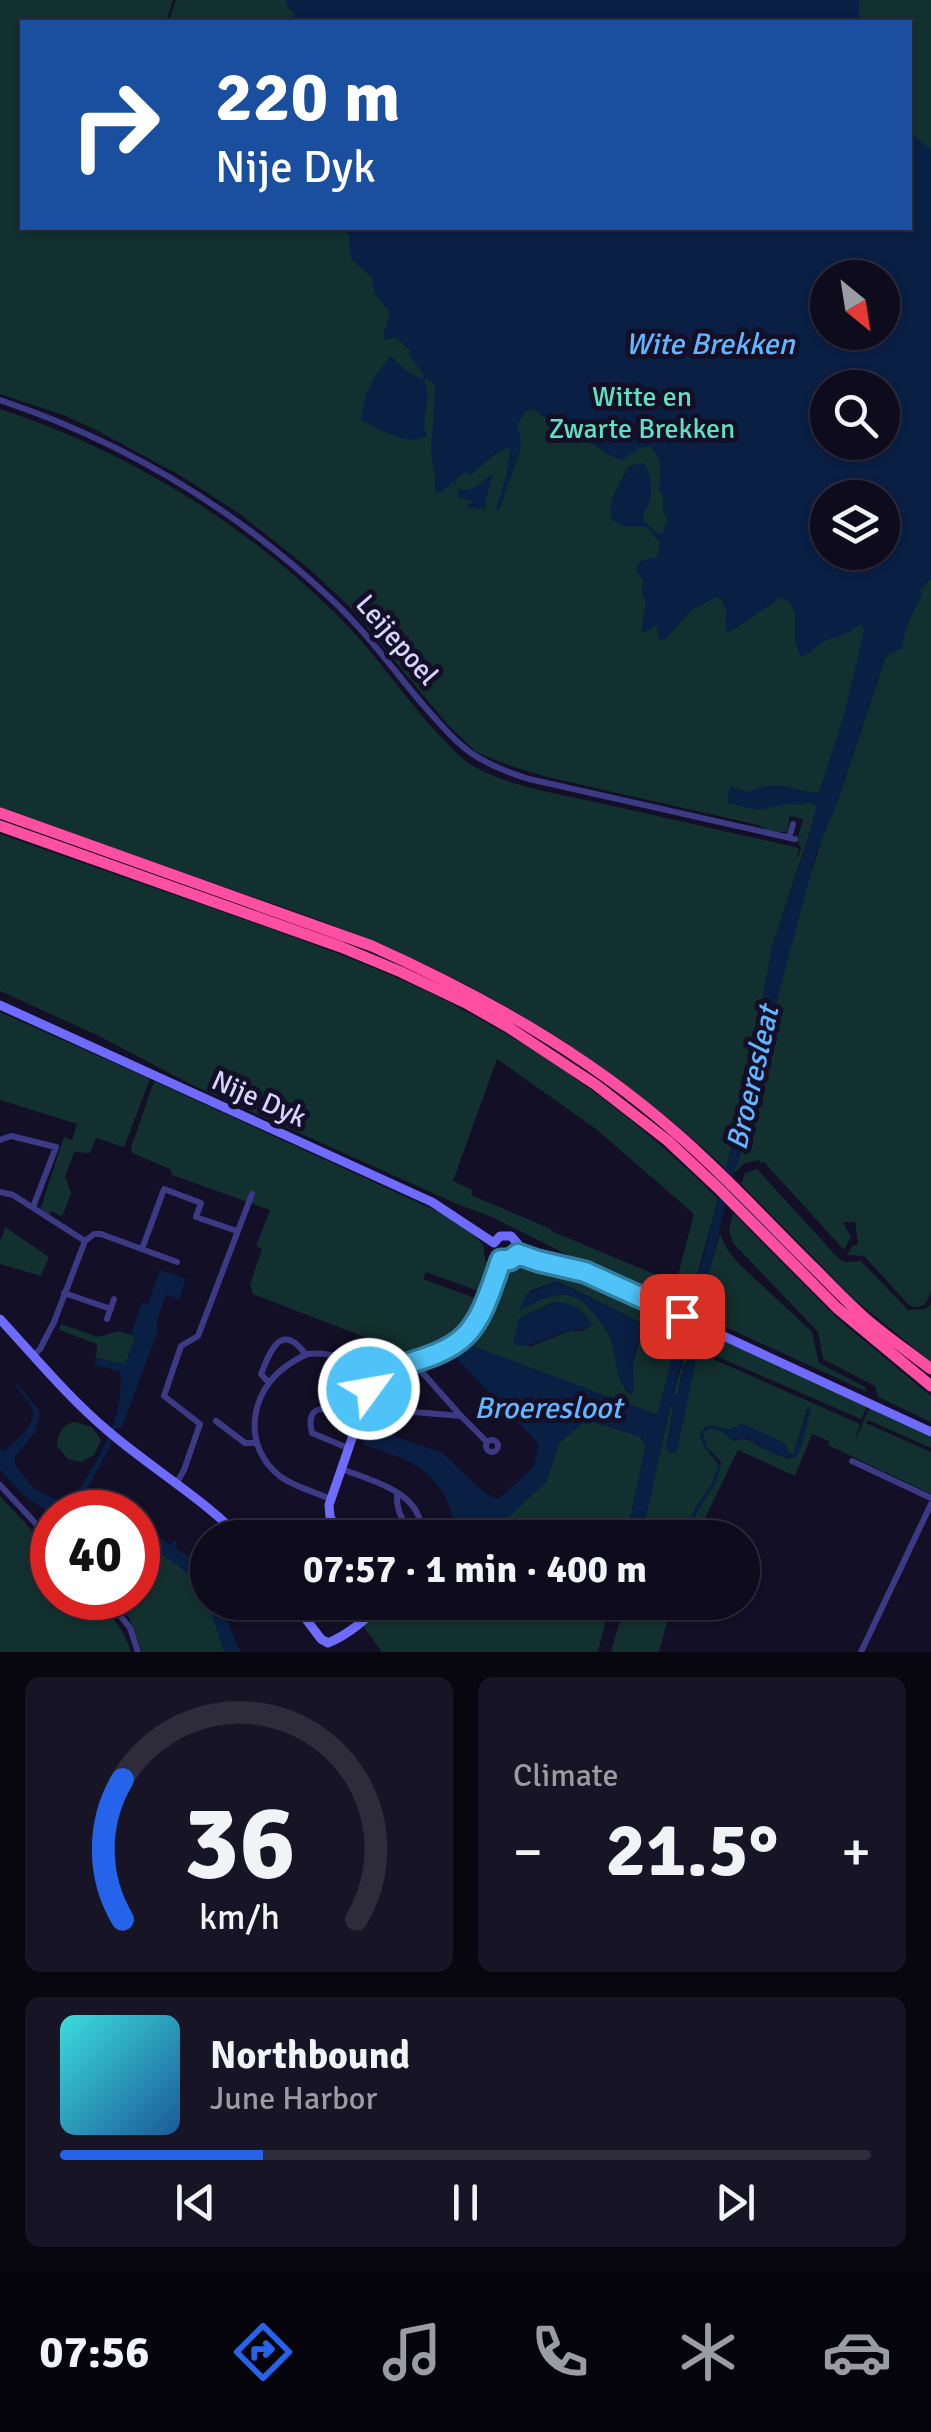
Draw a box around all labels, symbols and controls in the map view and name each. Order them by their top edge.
text: 220 m [215,54,400,140]
icon: right [50,60,180,190]
text: Nije Dyk [215,140,375,195]
north arrow [810,260,900,350]
map controls [810,260,900,570]
water label: Wite Brekken [625,326,796,363]
button: search [810,370,900,460]
park label: Witte en Zwarte Brekken [549,380,735,446]
button: layers [810,480,900,570]
street label: Leijepoel [348,588,446,692]
water label: Broeresleat [719,999,788,1153]
street label: Nije Dyk [206,1063,312,1135]
pin [640,1274,725,1359]
icon: arrive [655,1289,710,1344]
position arrow [317,1337,421,1441]
water label: Broeresloot [474,1390,625,1427]
speed limit sign: 40 [30,1490,160,1620]
text: 07:57 · 1 min · 400 m [303,1546,647,1593]
text: Climate [513,1756,619,1795]
text: 36 [183,1779,295,1907]
text: 21.5° [606,1804,779,1897]
text: − [513,1818,543,1886]
text: + [841,1818,871,1886]
text: km/h [199,1895,279,1939]
text: Northbound [210,2032,410,2079]
text: June Harbor [210,2079,377,2118]
icon: previous [168,2175,223,2230]
icon: pause [438,2175,493,2230]
icon: next [708,2175,763,2230]
icon: directions [228,2317,298,2387]
icon: music [377,2317,447,2387]
icon: phone [525,2317,595,2387]
icon: climate [673,2317,743,2387]
icon: car [822,2317,892,2387]
text: 07:56 [39,2325,150,2380]

